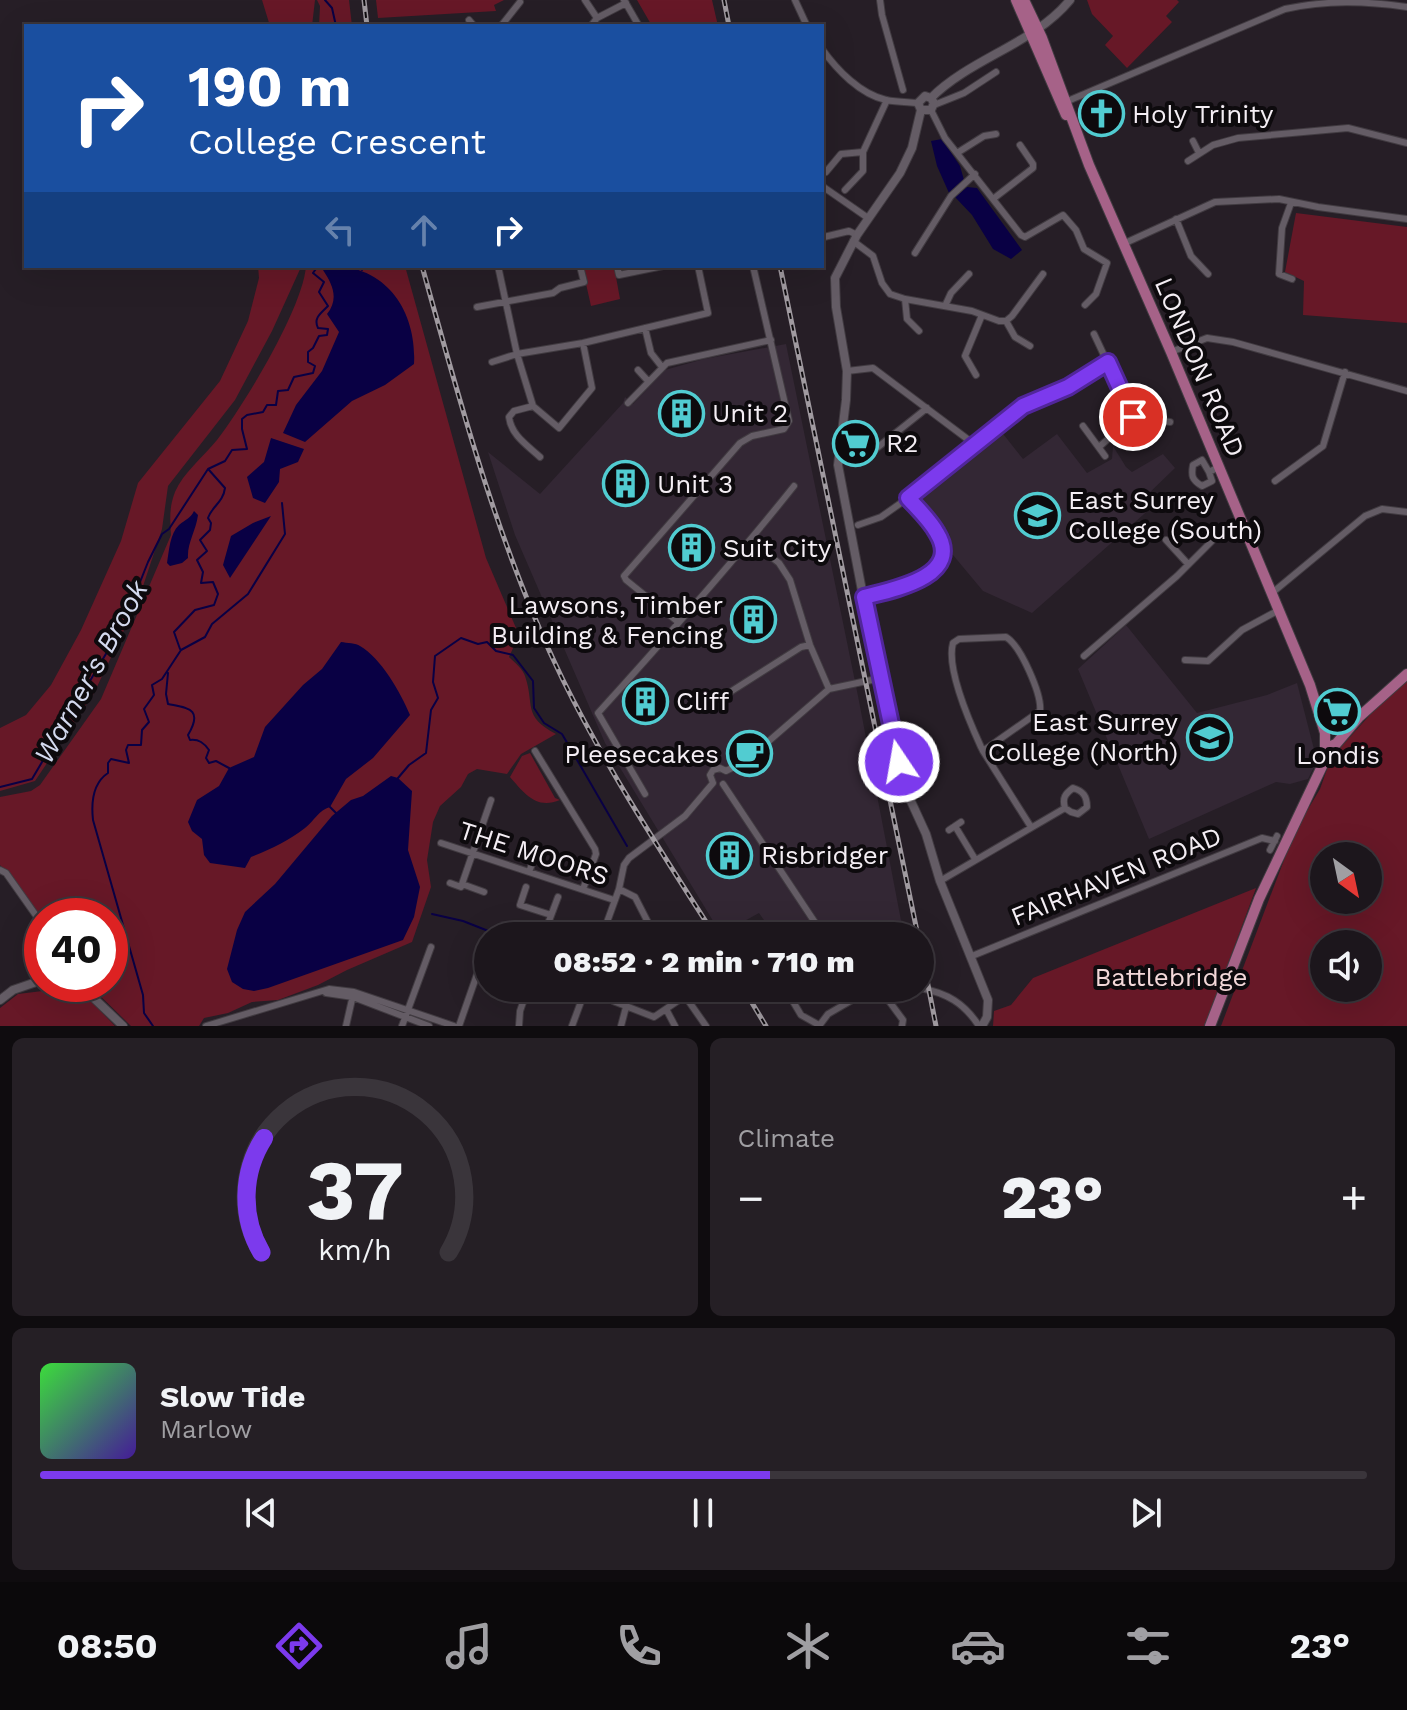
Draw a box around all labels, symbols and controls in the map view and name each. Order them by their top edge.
text: 190 m [188,54,351,120]
icon: right [56,56,160,160]
church icon: Holy Trinity [1077,90,1125,138]
place label: Holy Trinity [1132,99,1274,129]
text: College Crescent [188,121,486,163]
icon: left [318,208,362,252]
icon: ahead [402,208,446,252]
icon: right [486,208,530,252]
street label: LONDON ROAD [1149,273,1251,461]
pin [1099,383,1167,451]
building icon: Unit 2 [657,389,705,437]
icon: arrive [1111,395,1155,439]
place label: Unit 2 [712,398,788,428]
supermarket icon: R2 [831,419,879,467]
place label: R2 [886,428,918,458]
building icon: Unit 3 [602,460,650,508]
place label: Unit 3 [657,469,733,499]
place label: East Surrey College (South) [1068,485,1262,545]
school or university icon: East Surrey College (South) [1013,491,1061,539]
building icon: Suit City [668,524,716,572]
place label: Suit City [723,533,832,563]
water label: Warner's Brook [27,574,155,769]
place label: Lawsons, Timber Building & Fencing [491,590,723,650]
building icon: Lawsons, Timber Building & Fencing [730,596,778,644]
building icon: Cliff [621,677,669,725]
place label: Cliff [676,686,730,716]
supermarket icon: Londis [1314,688,1362,736]
place label: East Surrey College (North) [988,707,1179,767]
school or university icon: East Surrey College (North) [1185,713,1233,761]
position arrow [857,720,941,804]
cafe icon: Pleesecakes [726,730,774,778]
place label: Pleesecakes [564,739,719,769]
place label: Londis [1296,740,1380,770]
street label: THE MOORS [456,815,612,891]
street label: FAIRHAVEN ROAD [1006,820,1226,932]
building icon: Risbridger [706,831,754,879]
place label: Risbridger [761,840,888,870]
north arrow [1310,842,1382,914]
map controls [1310,842,1382,1002]
speed limit sign: 40 [24,898,128,1002]
button: sound [1310,930,1382,1002]
text: 08:52 · 2 min · 710 m [553,944,855,979]
park label: Battlebridge [1094,962,1248,992]
text: Climate [738,1123,835,1153]
text: 37 [306,1142,404,1239]
text: 23° [1001,1162,1103,1233]
text: − [738,1172,764,1224]
text: + [1340,1172,1367,1224]
text: km/h [318,1233,392,1267]
text: Slow Tide [160,1379,305,1414]
text: Marlow [160,1414,252,1444]
icon: previous [239,1491,283,1535]
icon: pause [681,1491,725,1535]
icon: next [1124,1491,1168,1535]
icon: directions [271,1618,327,1674]
icon: music [441,1618,497,1674]
icon: phone [611,1618,667,1674]
icon: climate [780,1618,836,1674]
icon: car [950,1618,1006,1674]
icon: filters [1120,1618,1176,1674]
text: 08:50 [57,1625,158,1667]
text: 23° [1289,1625,1350,1667]

